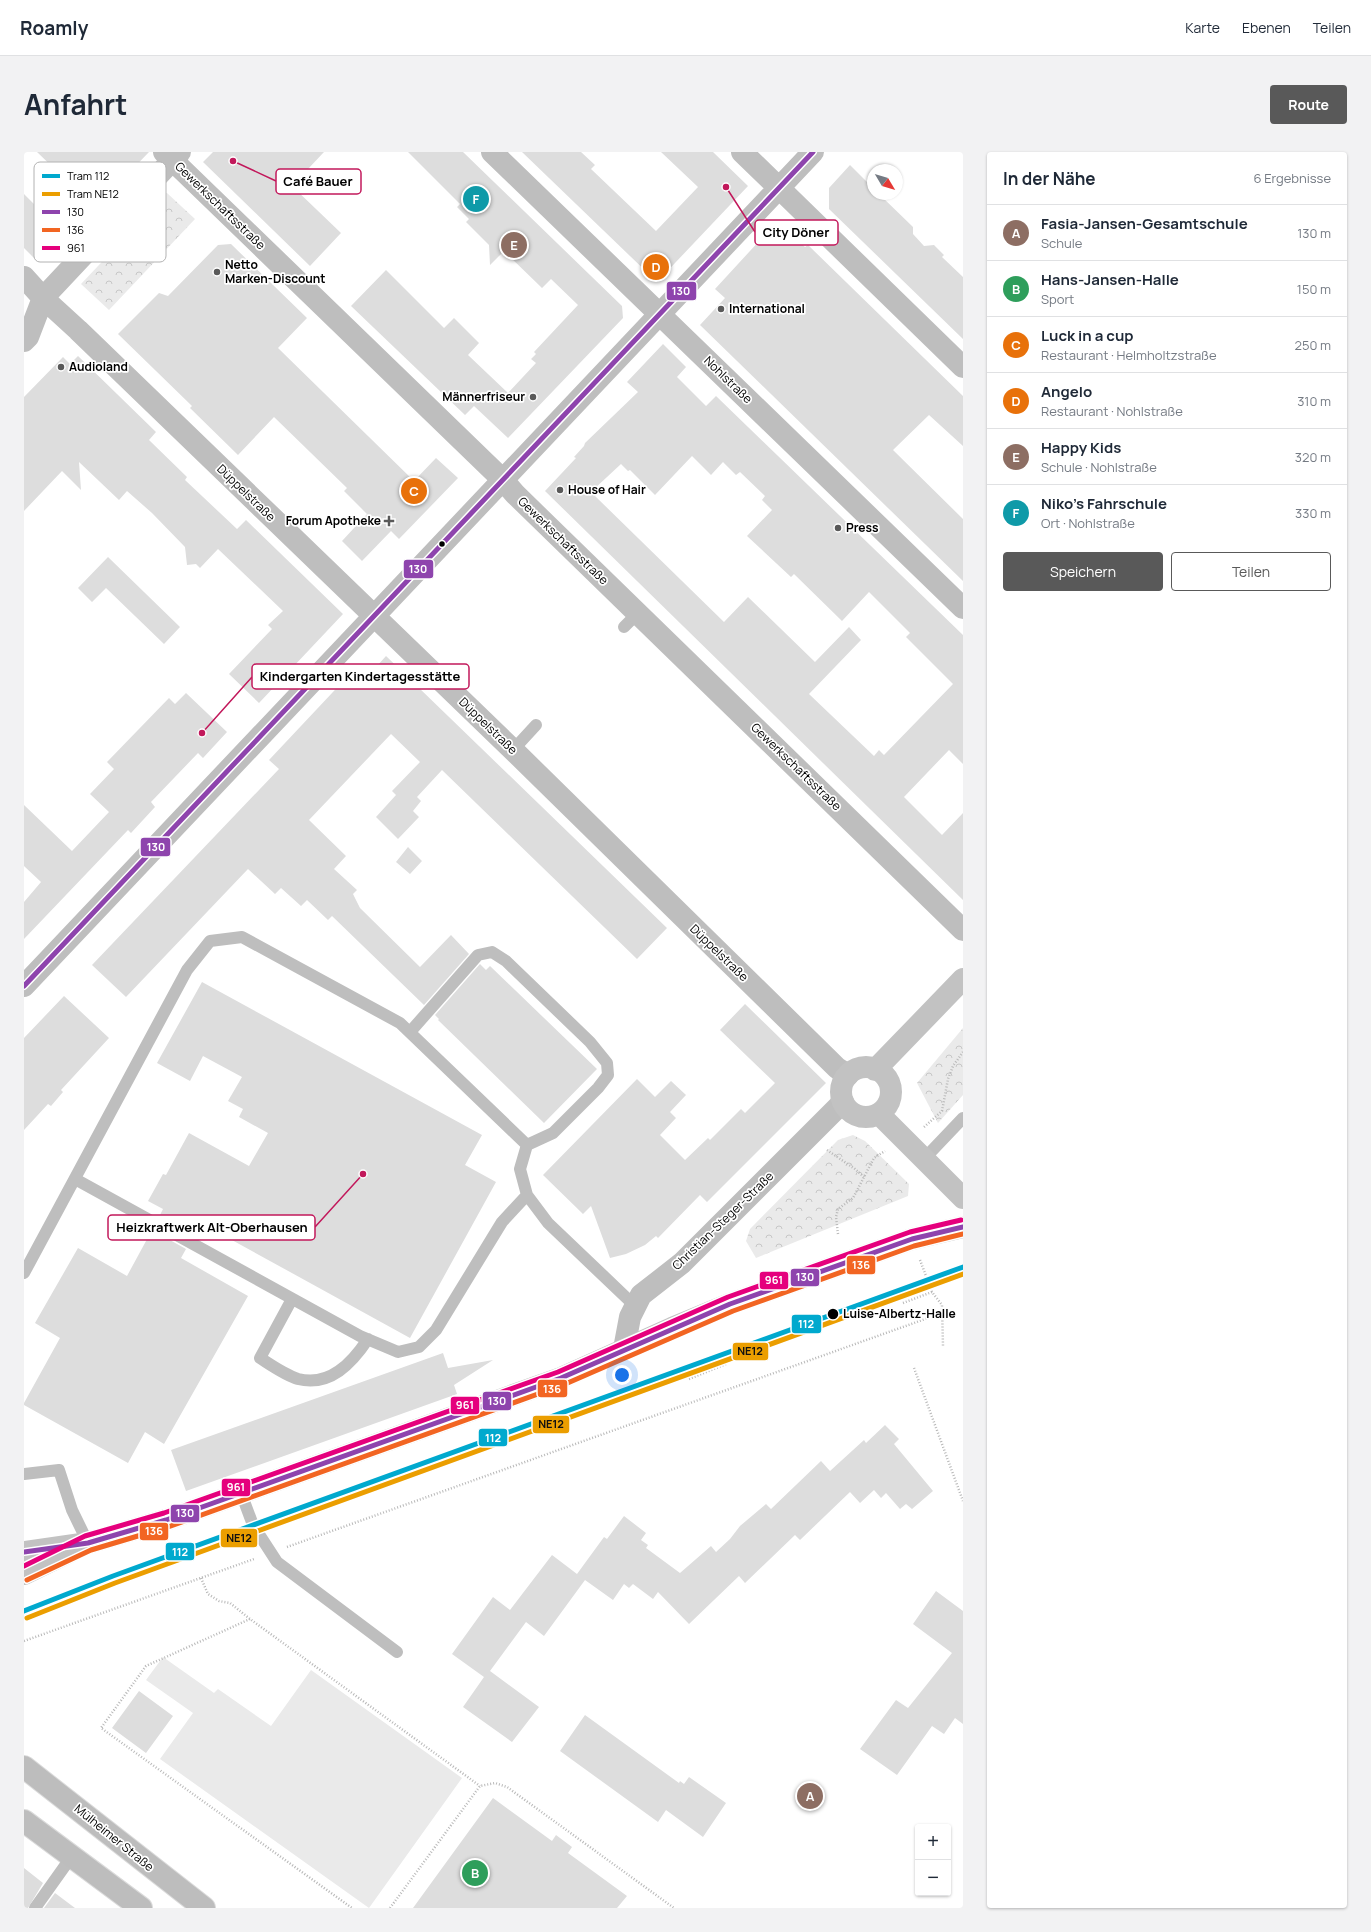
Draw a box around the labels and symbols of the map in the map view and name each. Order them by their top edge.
street label: Gewerkschaftsstraße [171,158,269,253]
legend [34,162,166,262]
north arrow [867,164,903,200]
text: Tram 112 [67,168,109,183]
callout: Café Bauer [276,169,361,194]
text: Café Bauer [283,172,353,190]
pin: F [463,184,489,214]
text: Tram NE12 [67,186,119,201]
text: 130 [67,204,84,219]
callout: City Döner [755,220,838,245]
text: 136 [67,222,84,237]
text: City Döner [763,223,829,241]
pin: E [501,230,527,260]
text: 961 [67,240,85,255]
pin: D [643,252,669,282]
place label: Netto Marken-Discount [225,256,326,287]
marker: Netto Marken-Discount [212,267,222,277]
line badge: 130 [666,281,697,301]
text: 130 [672,283,690,298]
place label: International [729,300,805,317]
marker: International [716,304,726,314]
street label: Nohlstraße [700,352,756,407]
place label: Audioland [69,358,128,375]
marker: Audioland [56,362,66,372]
place label: Männerfriseur [442,388,525,405]
marker: Männerfriseur [528,392,538,402]
street label: Düppelstraße [213,460,279,525]
pin: C [401,476,427,506]
place label: House of Hair [568,481,646,498]
marker: House of Hair [555,485,565,495]
street label: Gewerkschaftsstraße [514,493,612,588]
place label: Forum Apotheke [286,512,381,529]
marker: Forum Apotheke [384,516,394,526]
place label: Press [846,519,879,536]
marker: Press [833,523,843,533]
unlabelled marker [437,539,447,549]
line badge: 130 [403,559,434,579]
text: 130 [409,561,427,576]
callout: Kindergarten Kindertagesstätte [252,664,469,689]
text: Kindergarten Kindertagesstätte [260,667,461,685]
street label: Düppelstraße [455,693,521,758]
street label: Gewerkschaftsstraße [747,719,845,814]
line badge: 130 [140,837,171,857]
text: 130 [147,839,165,854]
street label: Düppelstraße [686,920,752,985]
street label: Christian-Steger-Straße [668,1168,777,1274]
callout: Heizkraftwerk Alt-Oberhausen [108,1215,315,1240]
text: Heizkraftwerk Alt-Oberhausen [116,1218,308,1236]
line badge: 136 [846,1255,876,1275]
text: 136 [852,1257,870,1272]
line badge: 130 [790,1268,820,1287]
text: 130 [796,1269,814,1284]
line badge: 961 [759,1271,789,1290]
text: 961 [765,1272,783,1287]
place label: Luise-Albertz-Halle [843,1305,956,1322]
marker: Luise-Albertz-Halle [826,1307,840,1321]
line badge: 112 [791,1314,822,1334]
text: 112 [798,1316,814,1331]
line badge: NE12 [732,1342,769,1361]
text: NE12 [737,1343,763,1358]
your location [612,1365,632,1385]
line badge: 136 [537,1379,568,1398]
text: 136 [543,1381,561,1396]
line badge: 130 [482,1391,512,1411]
text: 130 [488,1393,506,1408]
line badge: 961 [450,1396,480,1415]
text: 961 [456,1397,474,1412]
line badge: NE12 [532,1415,570,1434]
text: NE12 [538,1416,564,1431]
line badge: 112 [478,1428,508,1447]
text: 112 [485,1430,501,1445]
line badge: 961 [221,1478,251,1497]
text: 961 [227,1479,245,1494]
line badge: 130 [170,1504,200,1523]
text: 130 [176,1505,194,1520]
line badge: 136 [139,1522,169,1541]
text: 136 [145,1523,163,1538]
line badge: NE12 [220,1528,258,1548]
text: NE12 [226,1530,252,1545]
line badge: 112 [165,1542,195,1561]
text: 112 [172,1544,188,1559]
pin: A [797,1781,823,1811]
street label: Mülheimer Straße [71,1800,158,1875]
pin: B [462,1858,488,1888]

